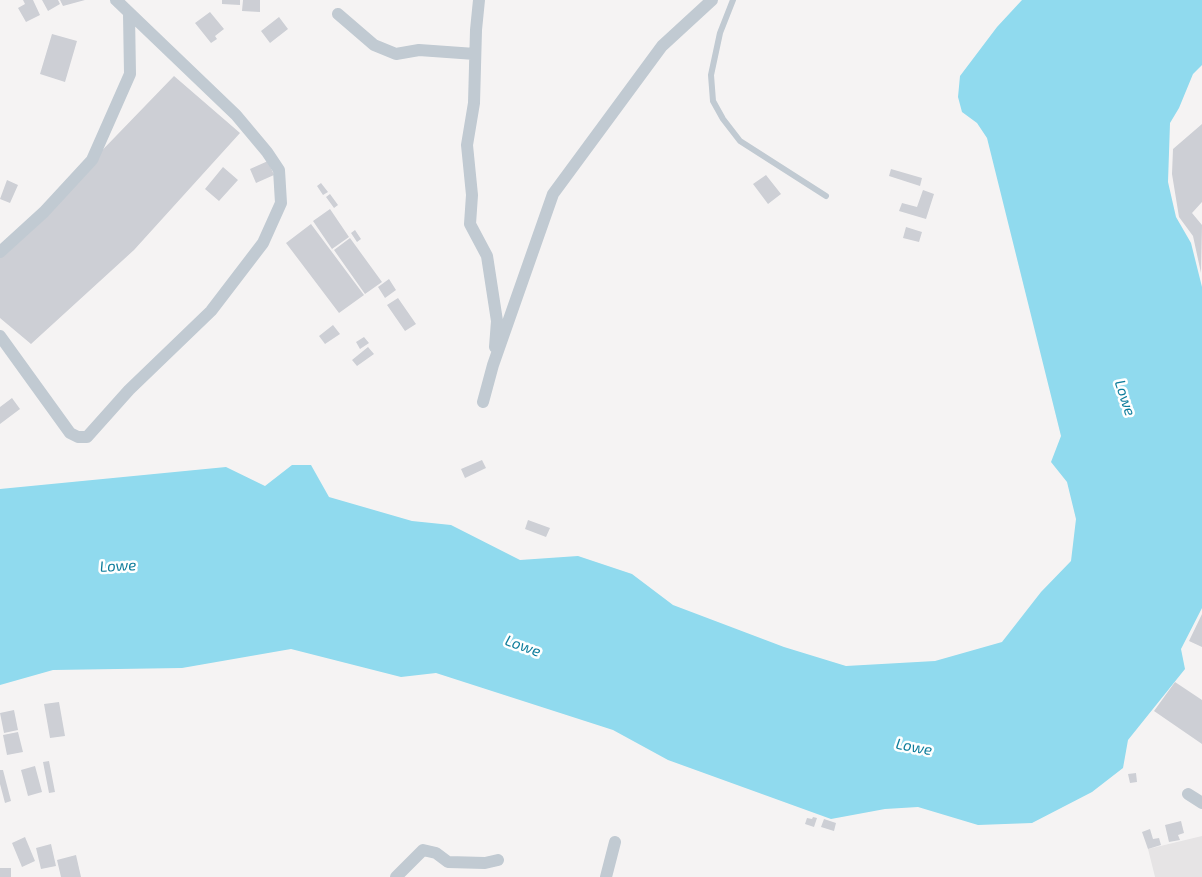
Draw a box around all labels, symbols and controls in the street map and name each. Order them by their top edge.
water label: Lowe [1111,378,1139,418]
water label: Lowe [99,556,137,576]
water label: Lowe [503,631,543,661]
water label: Lowe [894,735,934,759]

